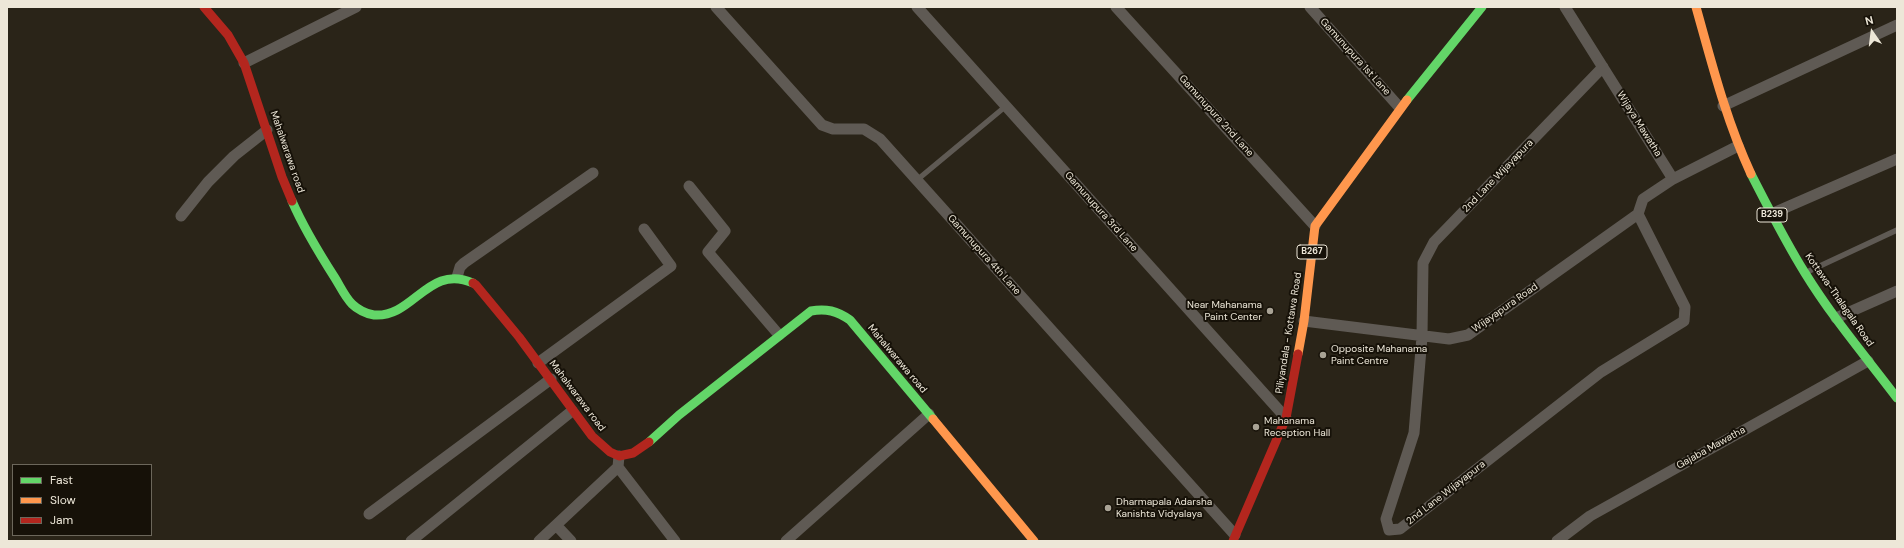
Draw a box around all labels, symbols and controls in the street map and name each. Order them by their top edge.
north arrow [1852,12,1892,52]
text: N [1864,13,1875,28]
street label: Gamunupura 1st Lane [1317,16,1393,98]
street label: Gamunupura 2nd Lane [1176,73,1256,159]
street label: Wijaya Mawatha [1614,89,1664,159]
street label: Mahalwarawa road [267,109,307,195]
street label: 2nd Lane Wijayapura [1460,137,1536,215]
street label: Gamunupura 3rd Lane [1062,170,1140,254]
road number: B239 [1757,208,1787,222]
street label: Gamunupura 4th Lane [945,213,1023,297]
road number: B267 [1297,245,1327,259]
street label: Kottawa-Thalagala Road [1802,251,1876,349]
street label: Piliyandala - Kottawa Road [1273,272,1305,394]
street label: Wijayapura Road [1470,281,1540,335]
place label: Near Mahanama Paint Center [1187,299,1262,322]
marker: Near Mahanama Paint Center [1265,306,1275,316]
street label: Mahalwarawa road [865,322,929,396]
place label: Opposite Mahanama Paint Centre [1331,343,1427,366]
marker: Opposite Mahanama Paint Centre [1318,350,1328,360]
street label: Mahalwarawa road [546,358,608,434]
place label: Mahanama Reception Hall [1264,415,1330,438]
marker: Mahanama Reception Hall [1251,422,1261,432]
street label: Gajaba Mawatha [1674,424,1748,472]
street label: 2nd Lane Wijayapura [1404,458,1488,528]
legend [12,464,152,536]
text: Fast [50,472,73,488]
text: Slow [50,492,76,508]
place label: Dharmapala Adarsha Kanishta Vidyalaya [1116,496,1212,520]
marker: Dharmapala Adarsha Kanishta Vidyalaya [1103,503,1113,513]
text: Jam [50,512,73,528]

